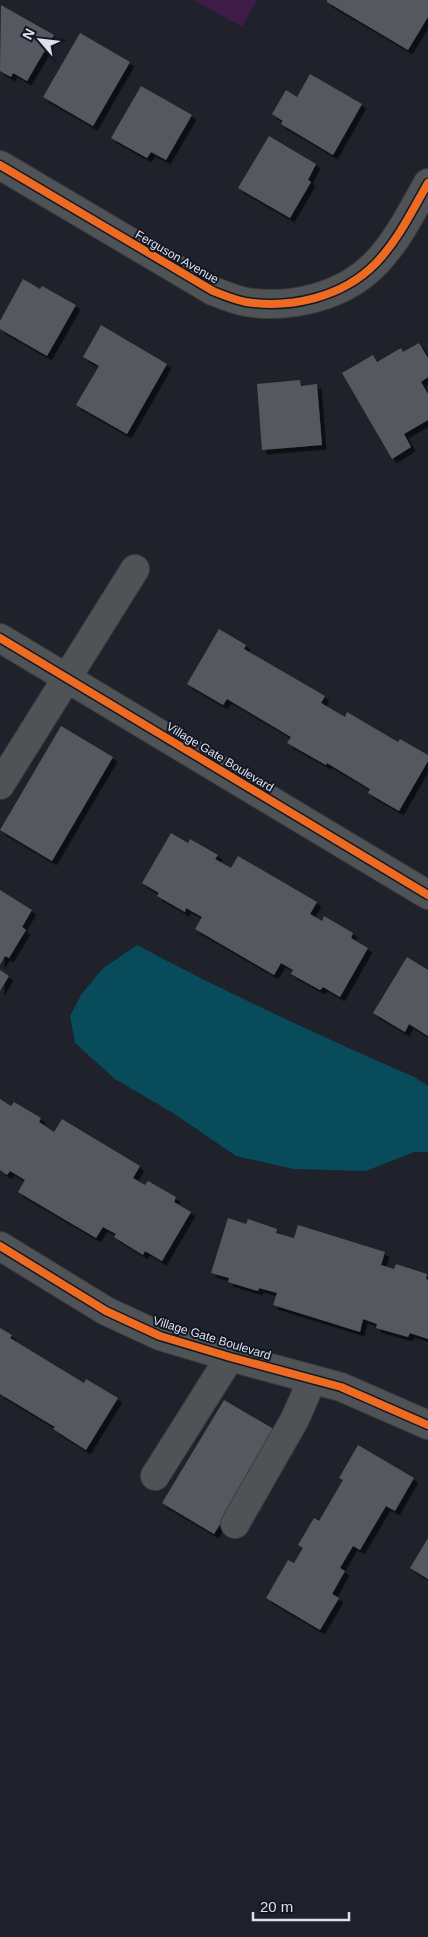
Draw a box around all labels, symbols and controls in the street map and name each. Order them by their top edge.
north arrow [15,15,65,65]
text: N [19,26,38,42]
street label: Ferguson Avenue [133,227,221,287]
street label: Village Gate Boulevard [164,719,276,795]
street label: Village Gate Boulevard [151,1313,273,1363]
scale bar [253,1890,349,1922]
text: 20 m [260,1898,293,1915]

